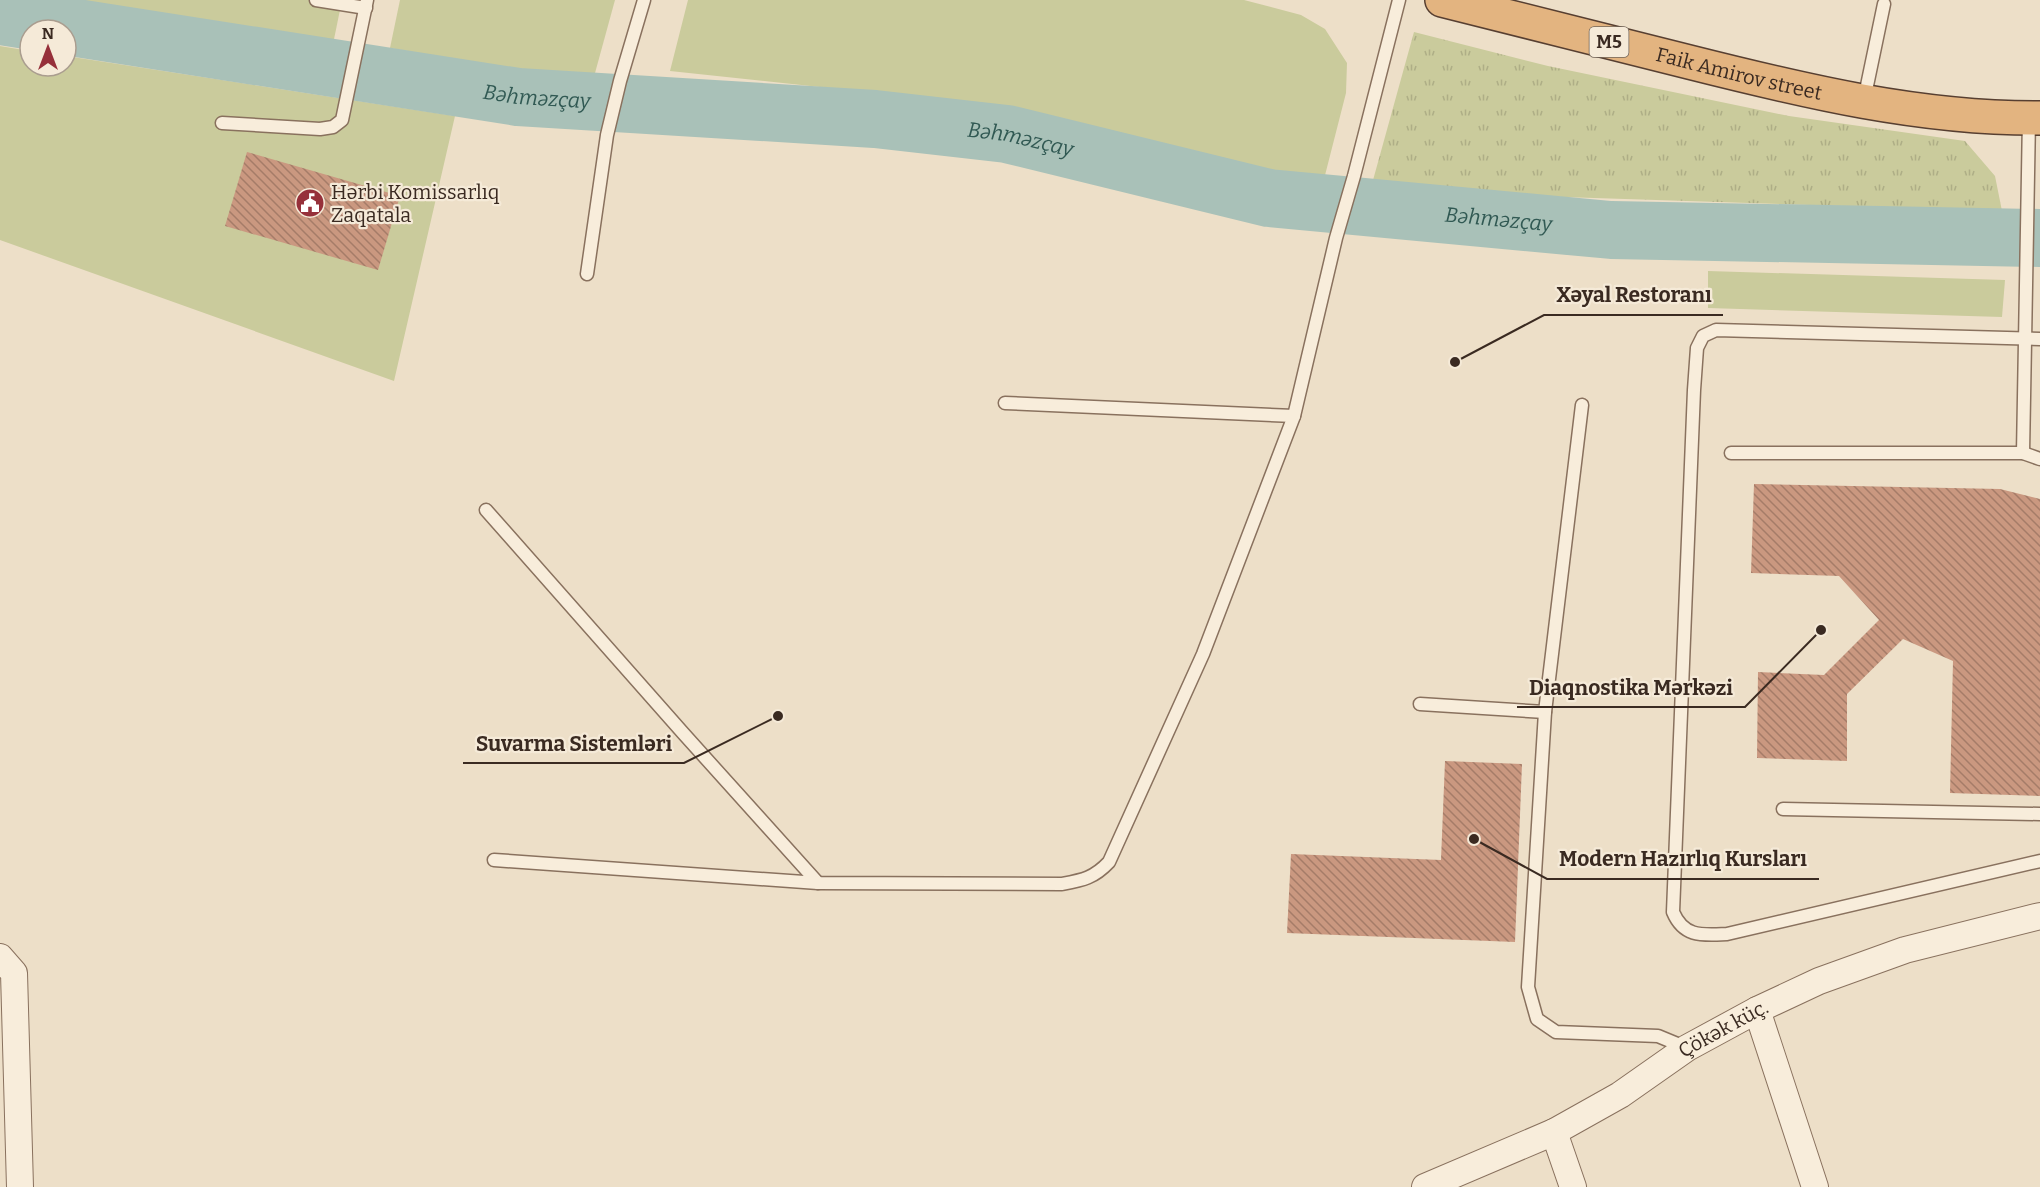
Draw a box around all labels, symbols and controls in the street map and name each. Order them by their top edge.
north arrow [18,18,78,78]
text: N [42,24,54,43]
road number: M5 [1590,27,1628,57]
street label: Faik Amirov street [1653,42,1824,105]
water label: Bəhməzçay [481,79,592,115]
water label: Bəhməzçay [966,117,1077,163]
place label: Hərbi Komissarlıq Zaqatala [331,180,500,227]
public building icon: Hərbi Komissarlıq Zaqatala [294,187,326,219]
water label: Bəhməzçay [1444,202,1555,238]
callout: Xəyal Restoranı [1544,276,1723,315]
text: Xəyal Restoranı [1556,282,1712,308]
callout: Diaqnostika Mərkəzi [1517,668,1745,707]
text: Diaqnostika Mərkəzi [1529,675,1733,701]
callout: Suvarma Sistemləri [463,724,684,763]
text: Suvarma Sistemləri [476,731,673,757]
callout: Modern Hazırlıq Kursları [1547,840,1819,879]
text: Modern Hazırlıq Kursları [1559,846,1807,872]
street label: Çökək küç. [1673,994,1772,1062]

